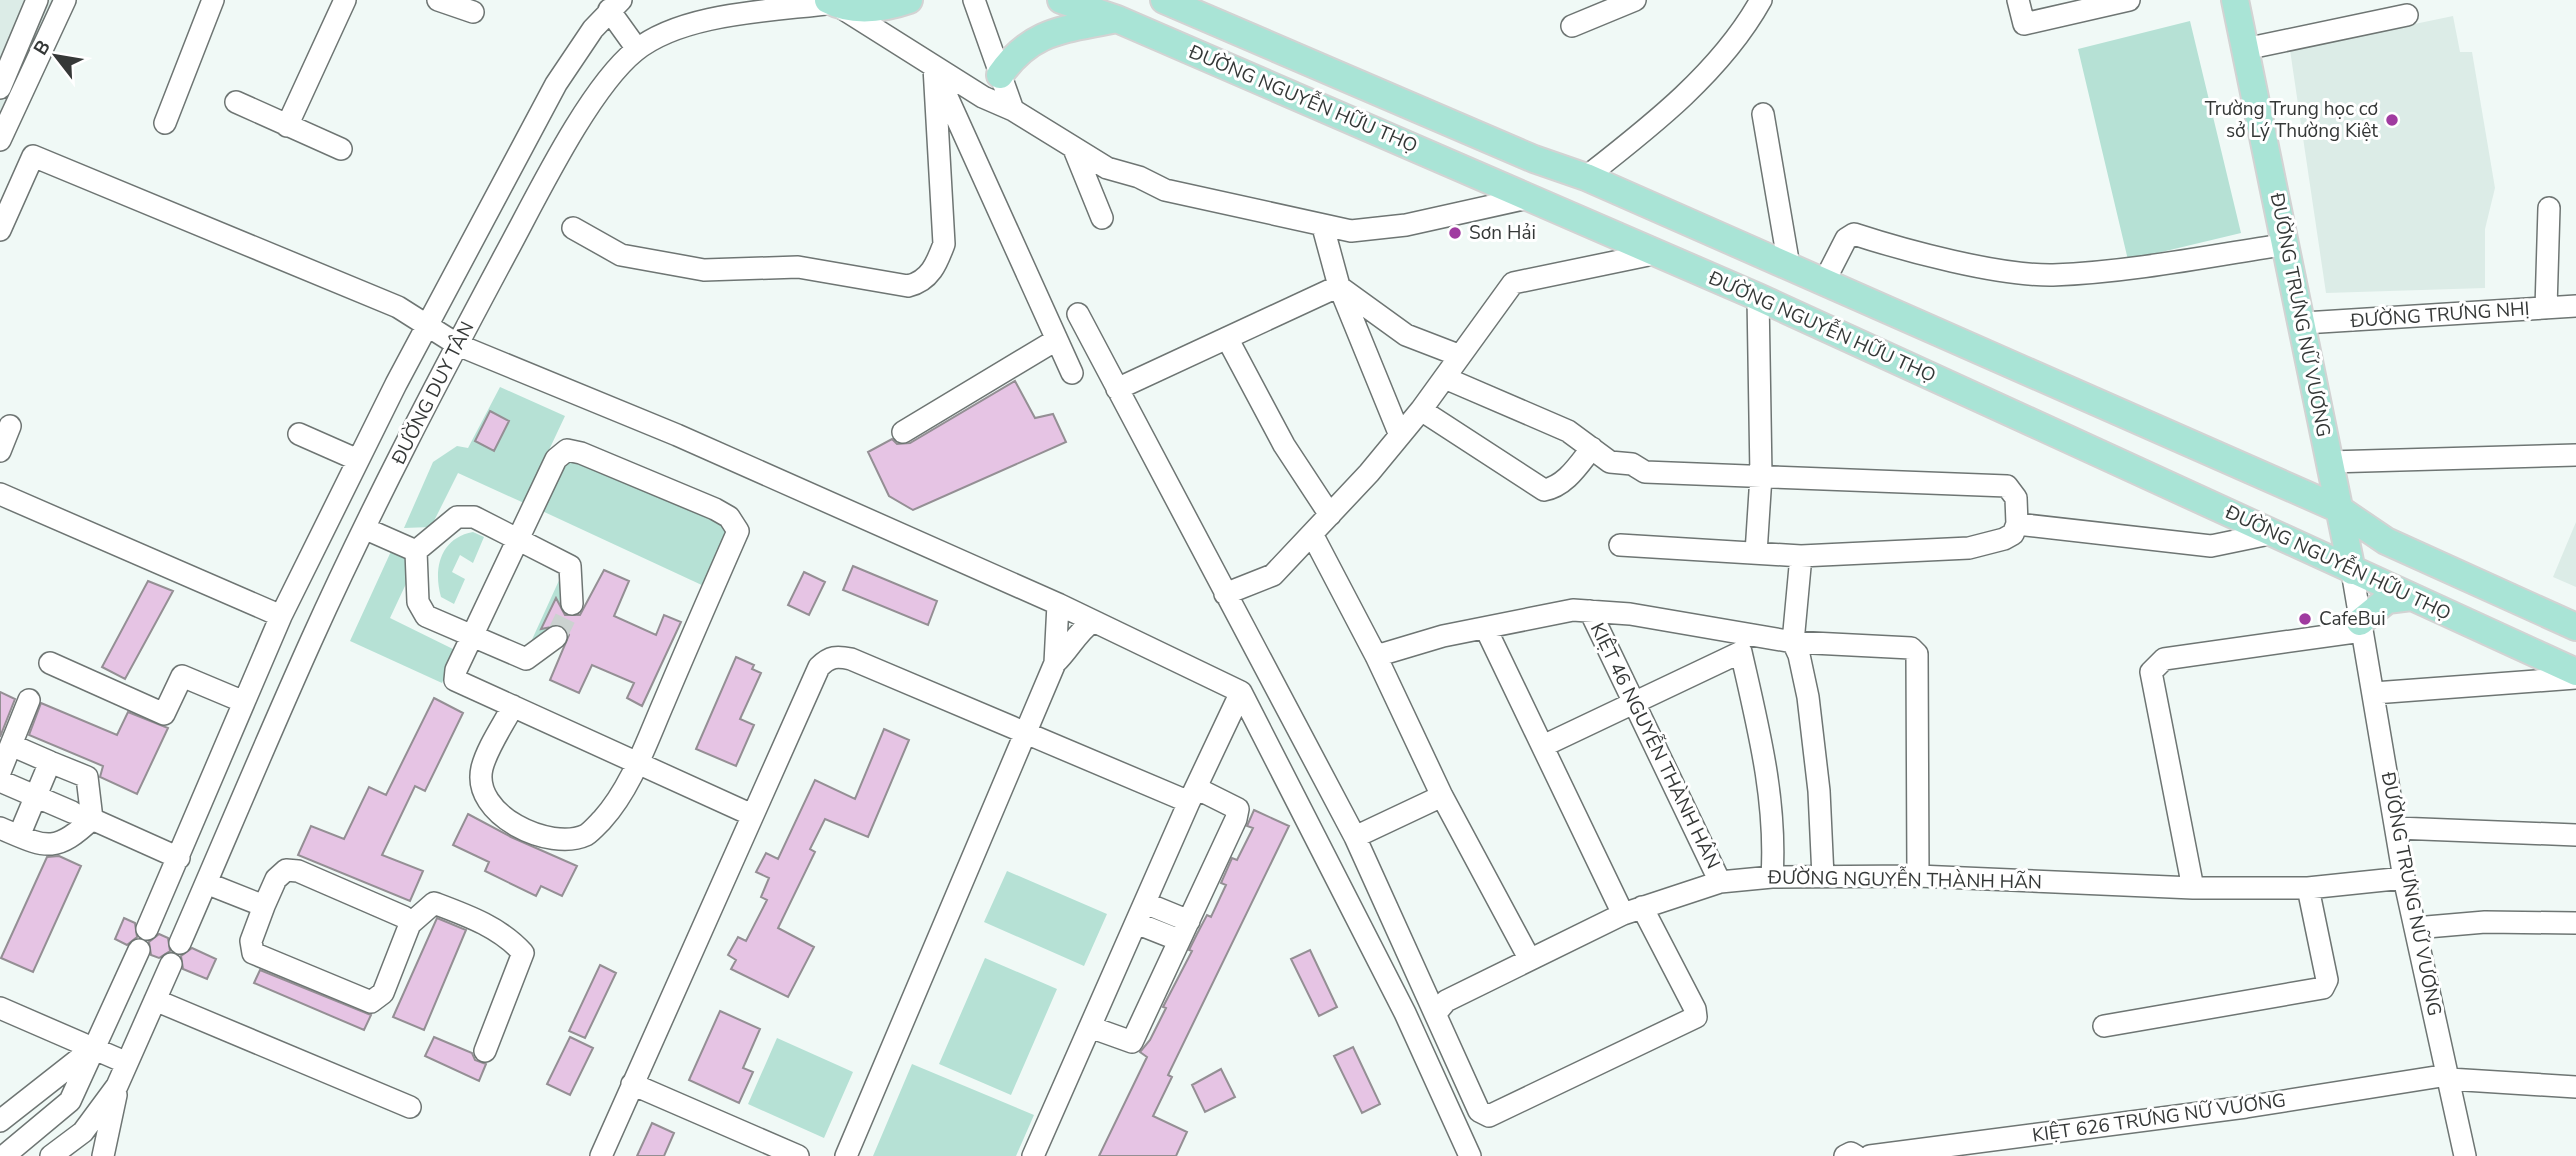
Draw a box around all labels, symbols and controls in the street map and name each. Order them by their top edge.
north arrow [21,21,91,91]
text: B [28,35,57,60]
street label: ĐƯỜNG NGUYỄN HỮU THỌ [1184,37,1422,159]
place label: Trường Trung học cơ sở Lý Thường Kiệt [2205,96,2378,144]
marker: Trường Trung học cơ sở Lý Thường Kiệt [2384,112,2400,128]
street label: ĐƯỜNG TRƯNG NỮ VƯƠNG [2263,190,2336,439]
place label: Sơn Hải [1469,220,1536,246]
marker: Sơn Hải [1447,225,1463,241]
street label: ĐƯỜNG NGUYỄN HỮU THỌ [1703,263,1940,389]
street label: ĐƯỜNG TRƯNG NHỊ [2349,296,2530,334]
street label: ĐƯỜNG DUY TÂN [385,317,480,470]
street label: ĐƯỜNG NGUYỄN HỮU THỌ [2220,497,2456,627]
place label: CafeBui [2319,606,2386,632]
marker: CafeBui [2297,611,2313,627]
street label: KIỆT 46 NGUYỄN THÀNH HÂN [1584,618,1728,873]
street label: ĐƯỜNG TRƯNG NỮ VƯƠNG [2374,769,2447,1018]
street label: ĐƯỜNG NGUYỄN THÀNH HÃN [1767,863,2042,895]
street label: KIỆT 626 TRƯNG NỮ VƯƠNG [2031,1087,2287,1149]

